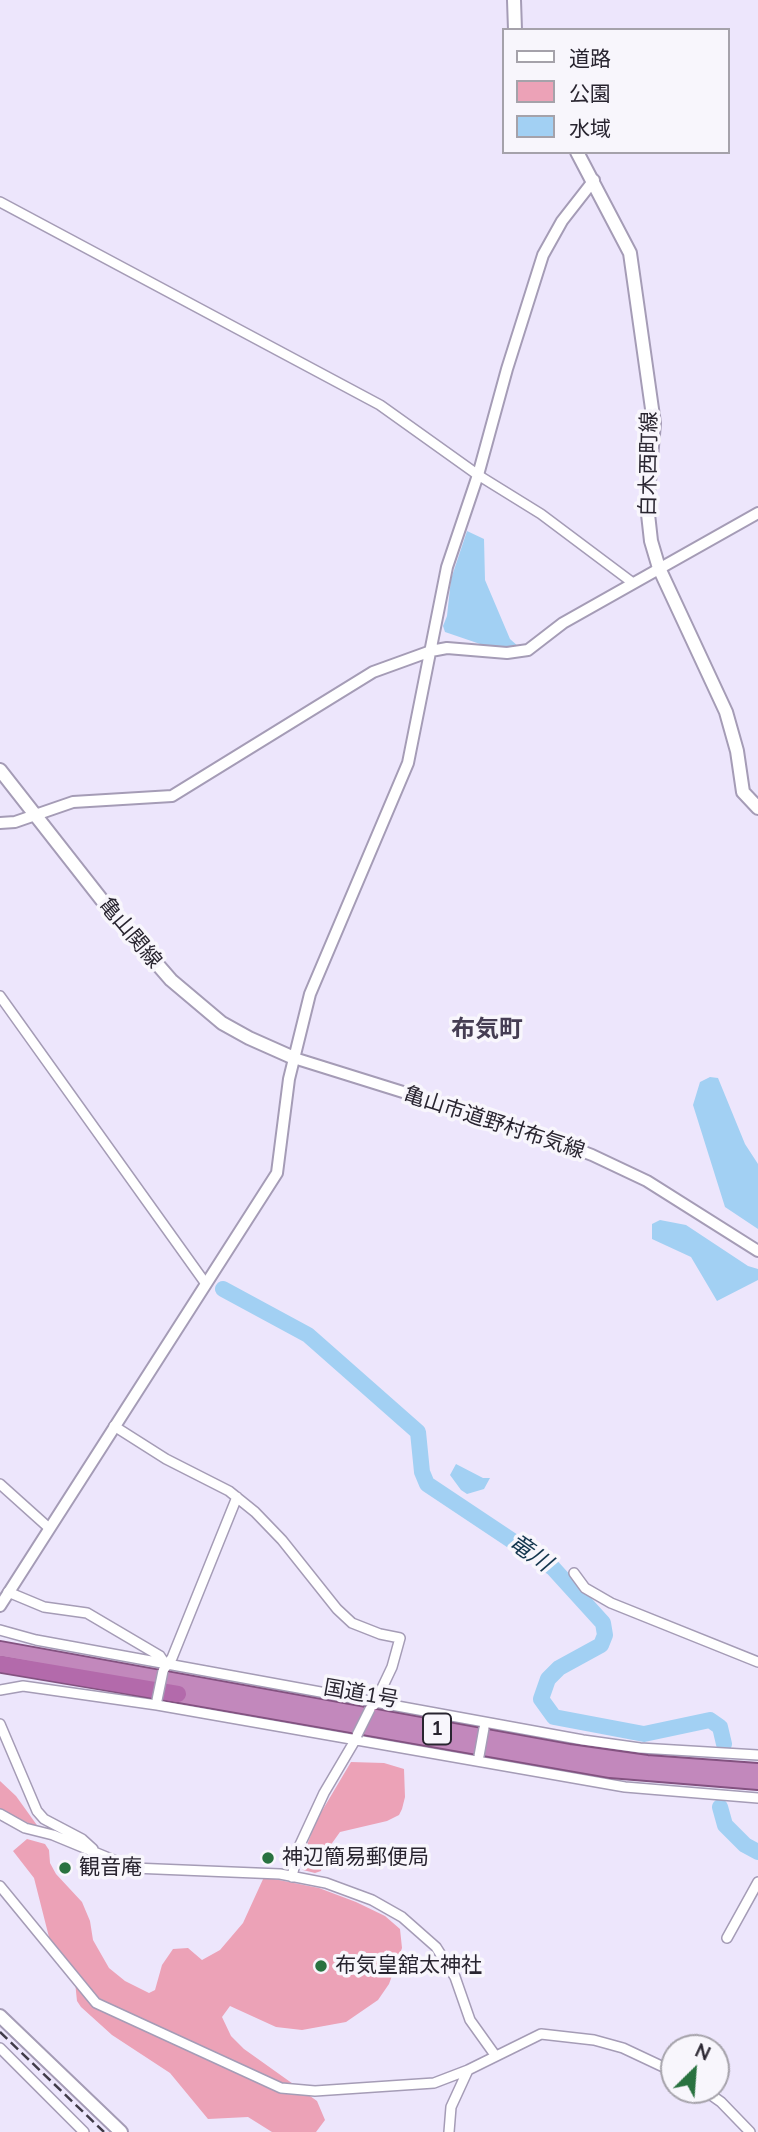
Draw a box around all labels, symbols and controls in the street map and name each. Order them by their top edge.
legend [503,28,730,154]
text: 道路 [569,45,611,71]
text: 公園 [569,80,611,106]
text: 水域 [569,115,611,141]
street label: 白木西町線 [635,411,663,517]
street label: 亀山関線 [93,893,167,973]
district label: 布気町 [451,1016,523,1044]
street label: 亀山市道野村布気線 [400,1082,588,1164]
water label: 竜川 [503,1529,557,1577]
street label: 国道1号 [322,1675,400,1713]
road number: 1 [423,1714,451,1744]
place label: 神辺簡易郵便局 [282,1845,429,1871]
marker: 神辺簡易郵便局 [260,1850,276,1866]
place label: 観音庵 [79,1855,142,1881]
marker: 観音庵 [57,1860,73,1876]
place label: 布気皇舘太神社 [335,1953,482,1979]
marker: 布気皇舘太神社 [313,1958,329,1974]
north arrow [660,2034,730,2104]
text: N [691,2038,715,2066]

